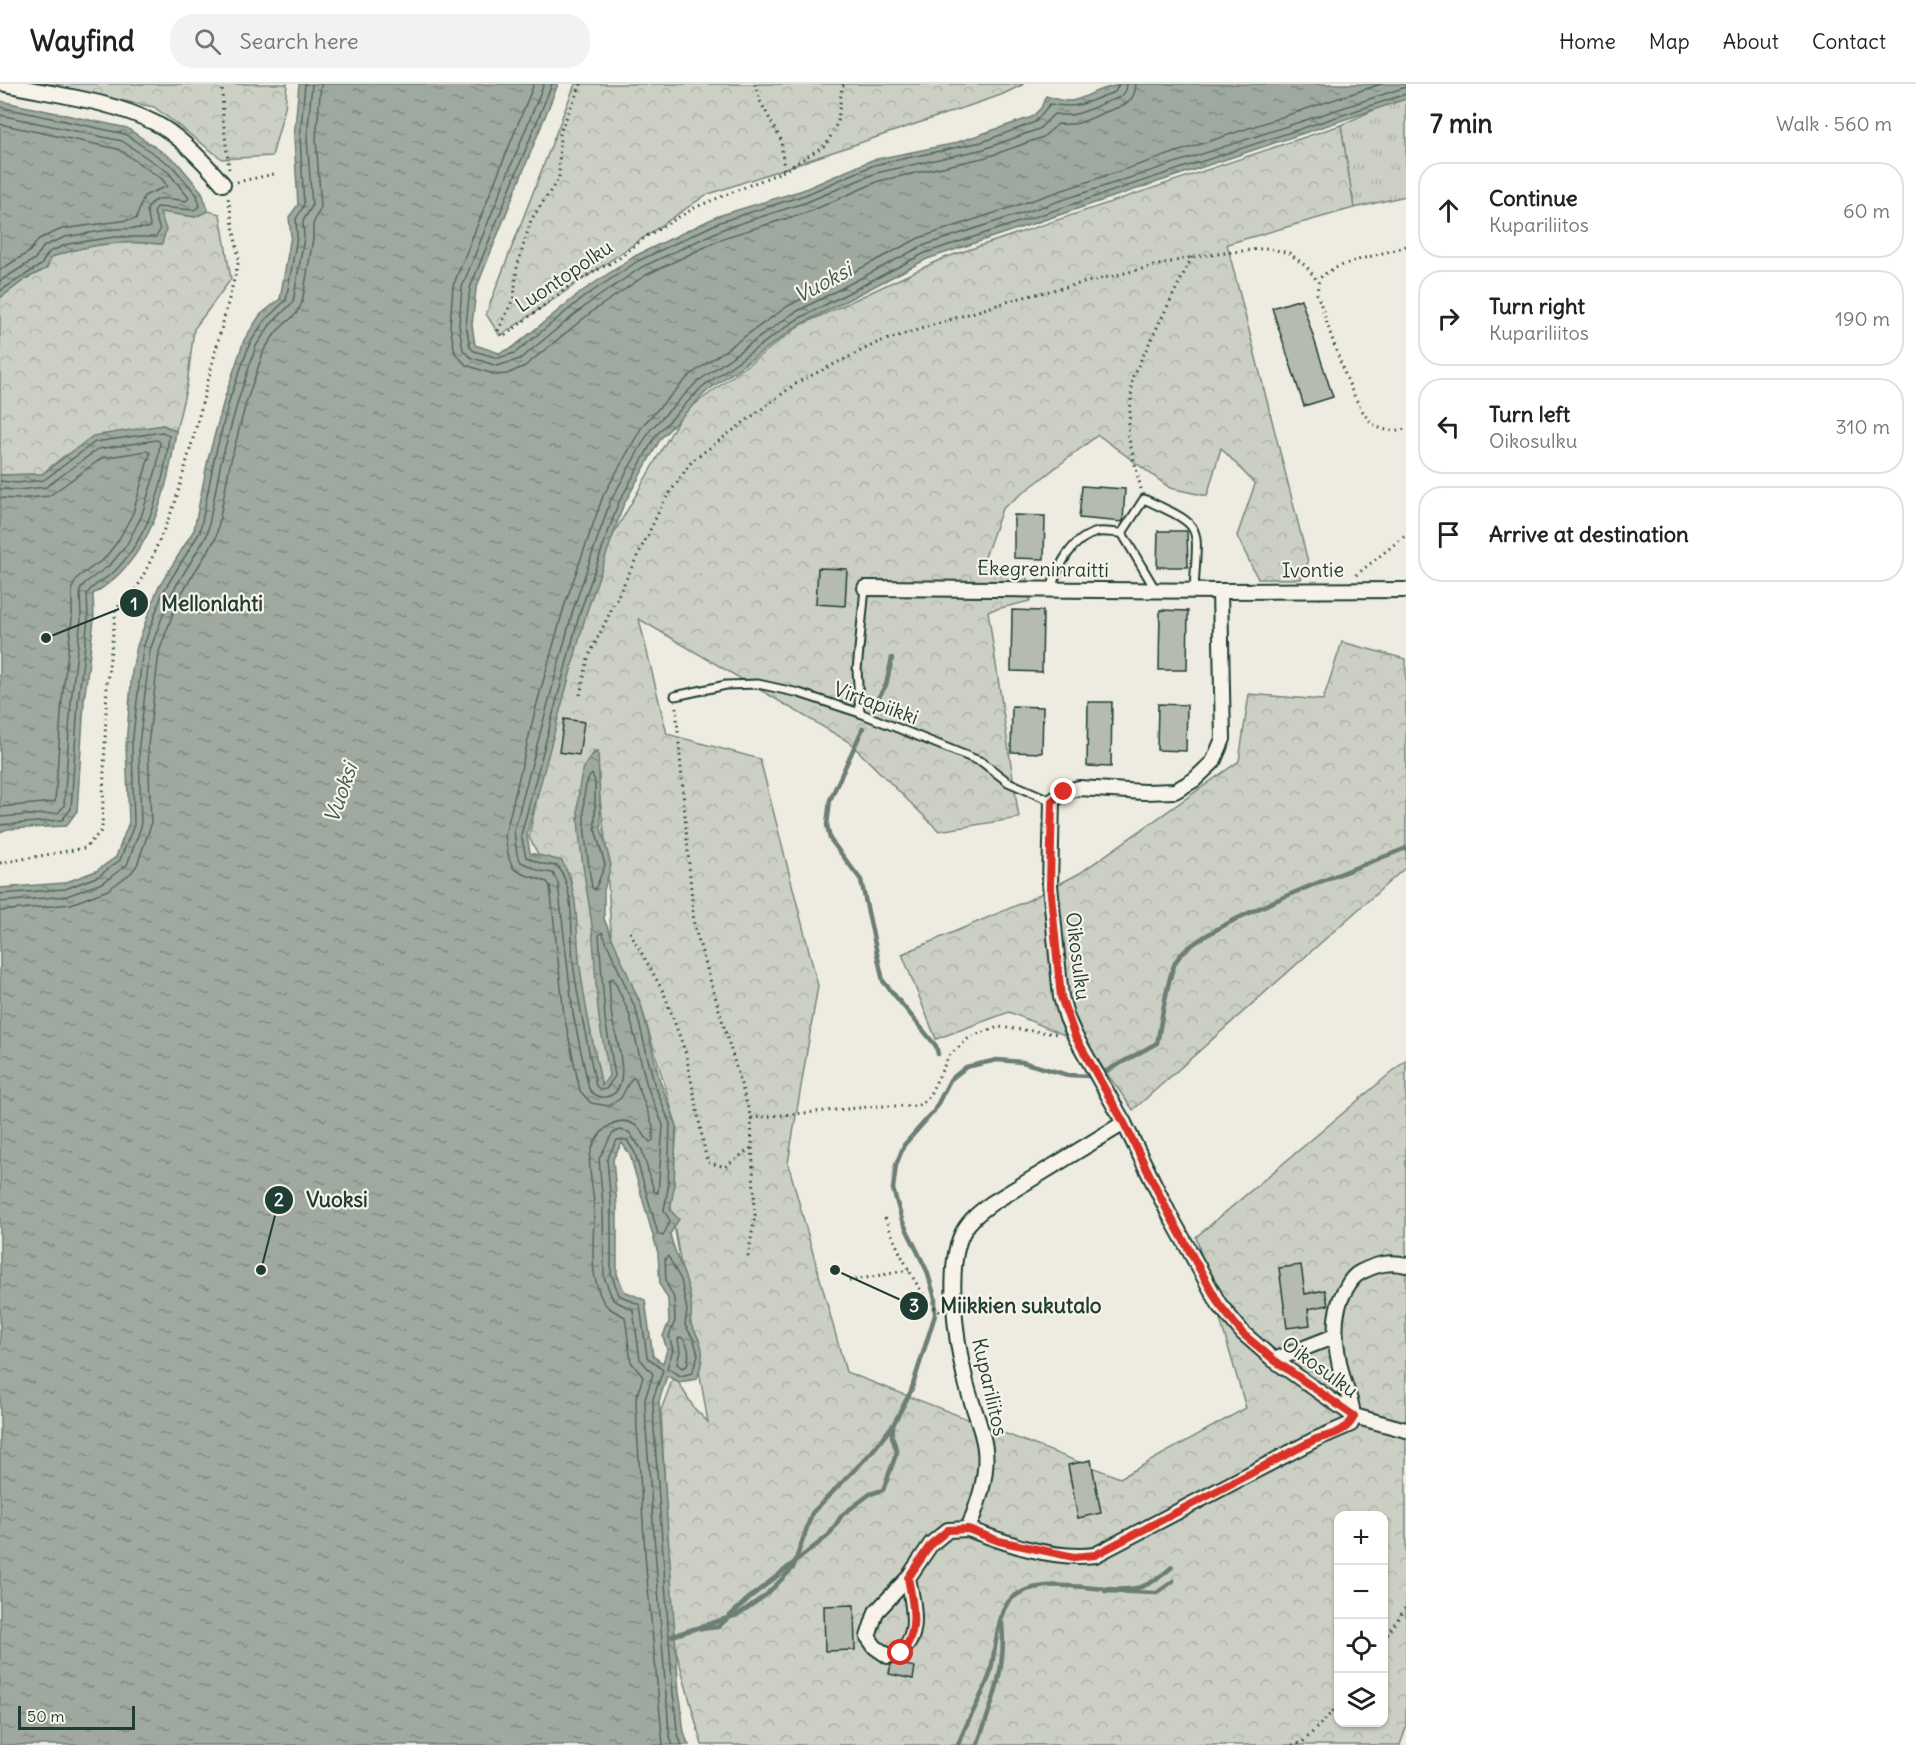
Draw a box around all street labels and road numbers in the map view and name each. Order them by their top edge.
street label: Luontopolku [510,234,617,317]
street label: Ekegreninraitti [977,555,1109,582]
street label: Ivontie [1282,556,1344,583]
street label: Virtapiikki [830,676,922,729]
street label: Oikosulku [1061,911,1096,1001]
street label: Oikosulku [1277,1331,1363,1403]
street label: Kupariliitos [967,1335,1014,1438]

